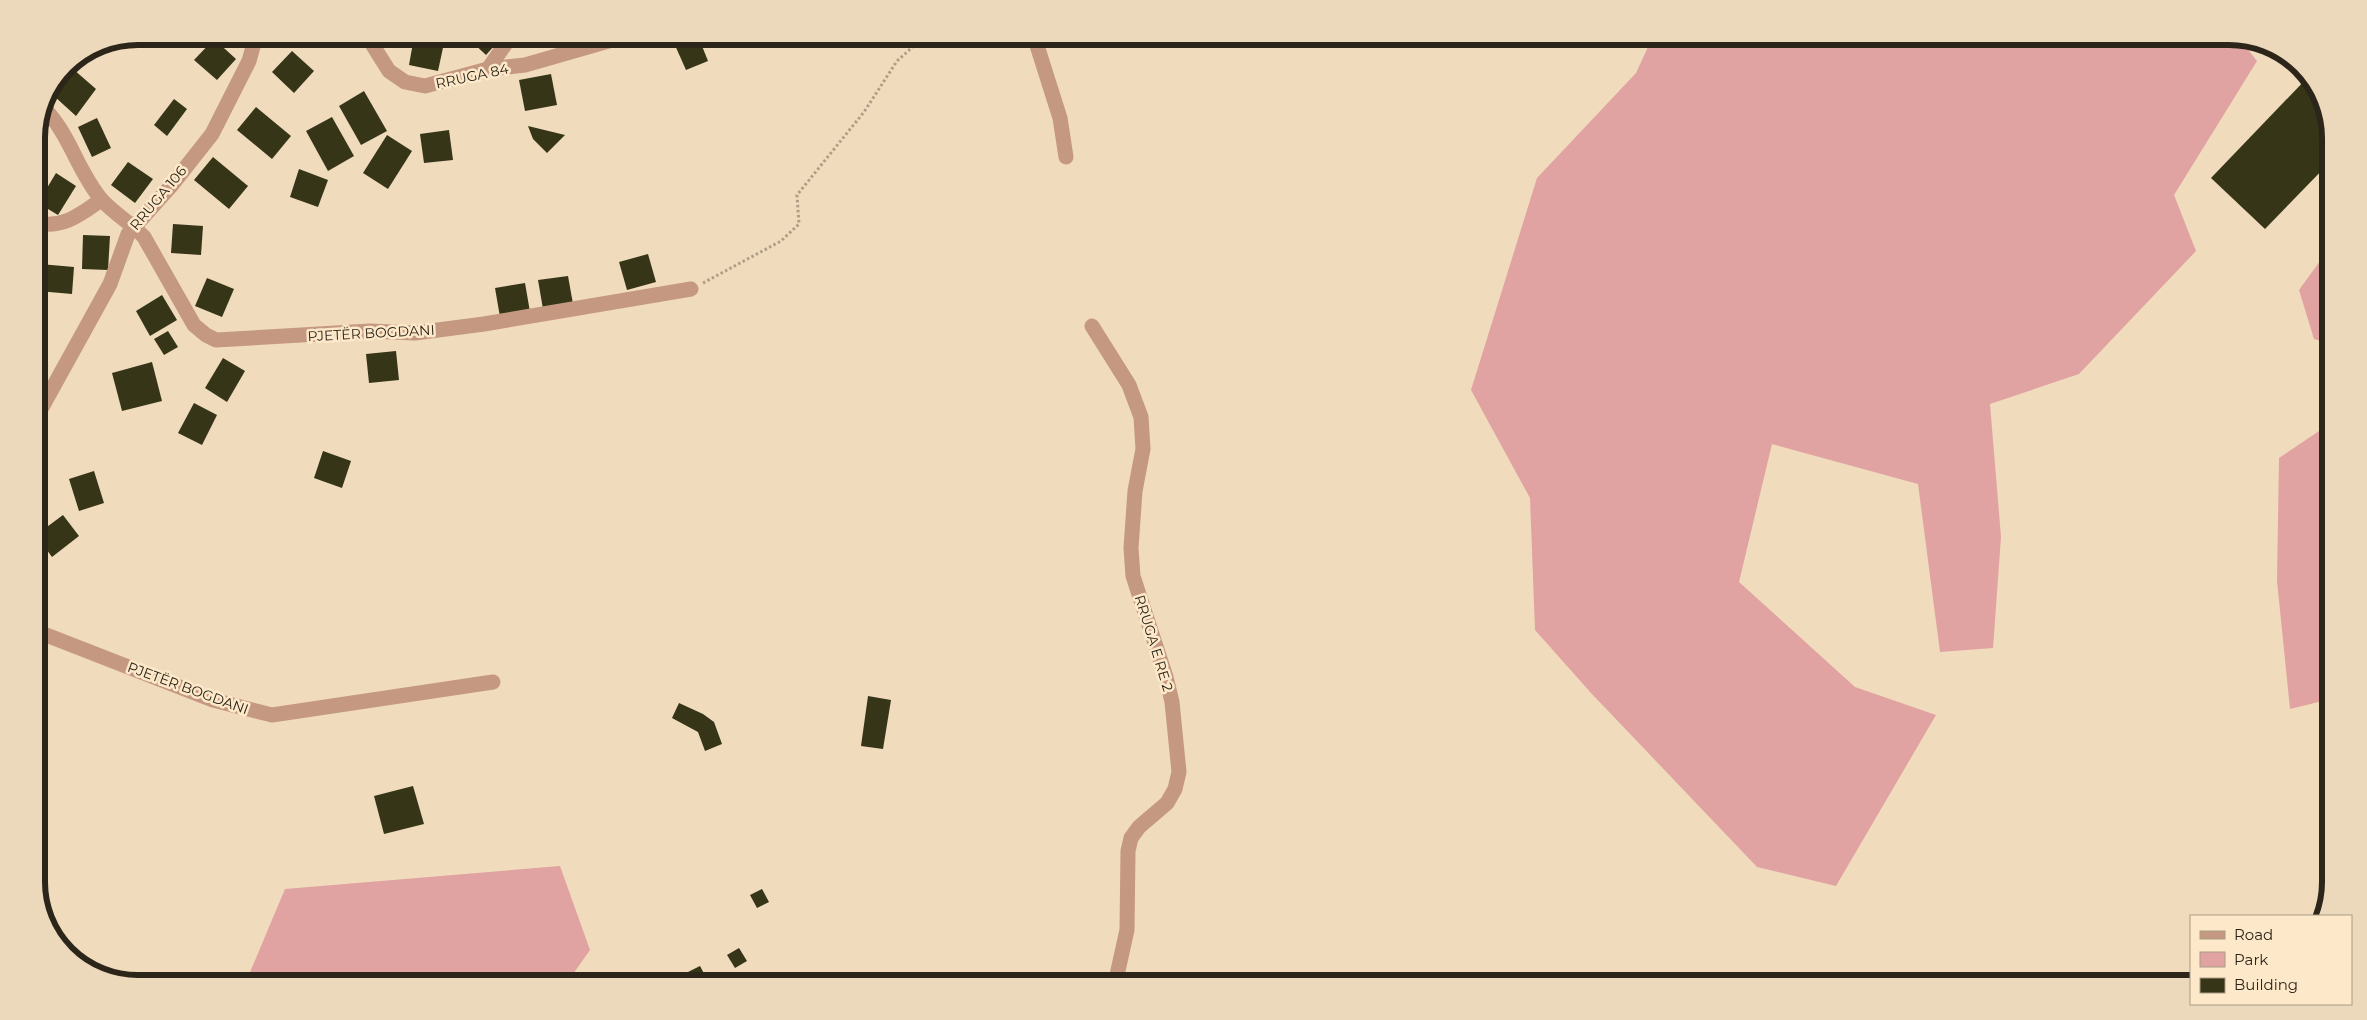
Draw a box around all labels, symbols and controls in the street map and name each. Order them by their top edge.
street label: RRUGA 84 [434,59,511,93]
street label: RRUGA 106 [126,162,190,234]
street label: PJETËR BOGDANI [307,321,435,345]
street label: RRUGA E RE 2 [1131,593,1177,693]
street label: PJETËR BOGDANI [125,658,251,718]
legend [2190,915,2352,1005]
text: Road [2234,925,2273,944]
text: Park [2234,950,2268,969]
text: Building [2234,975,2298,994]

